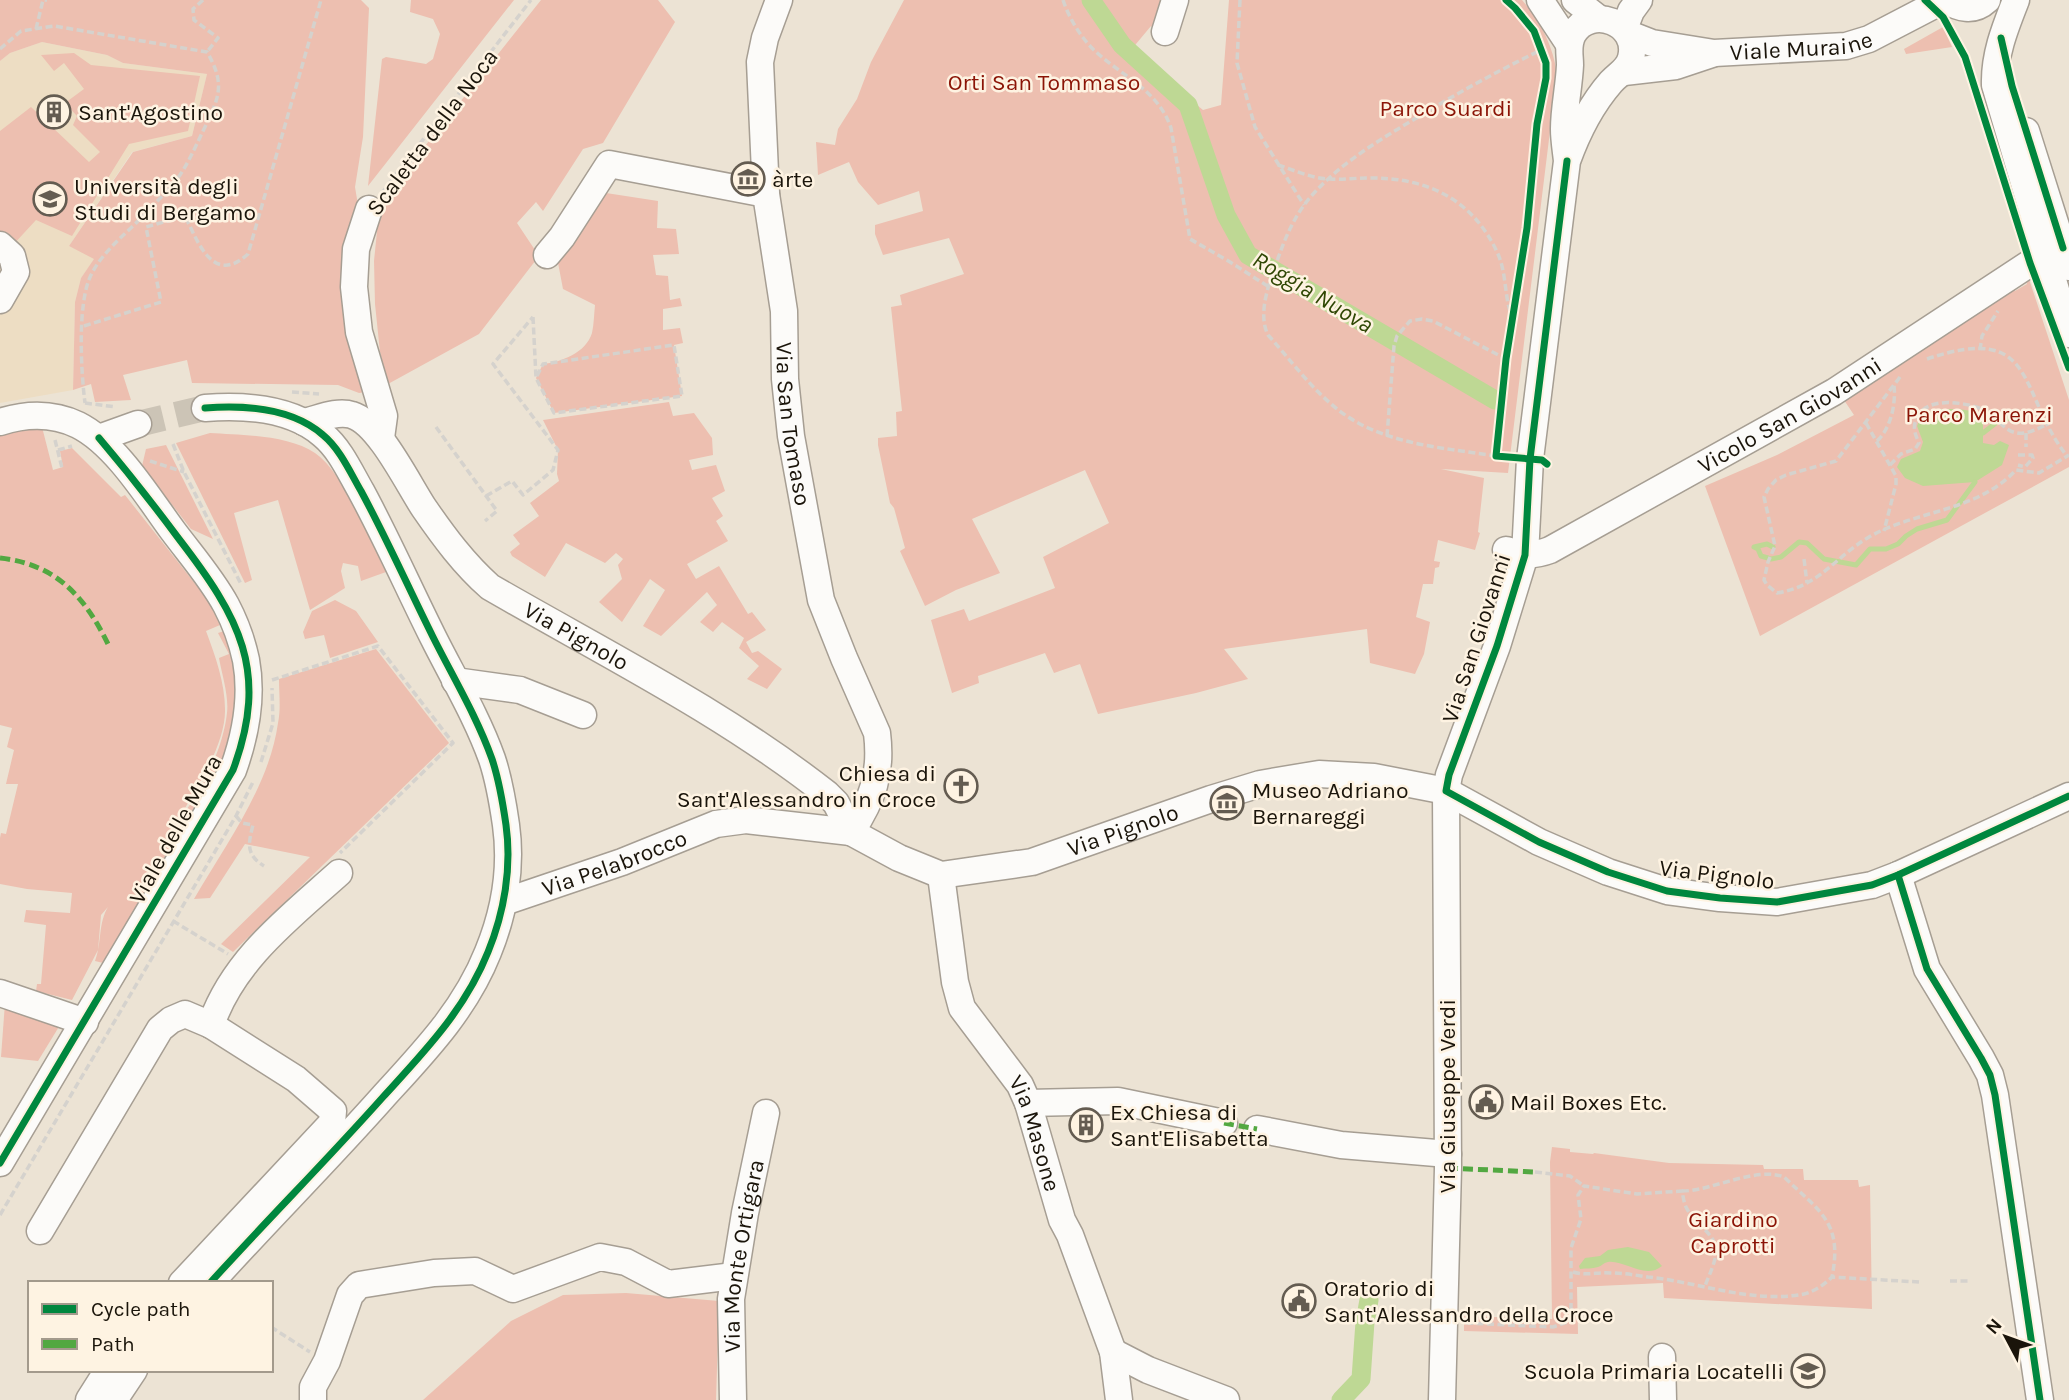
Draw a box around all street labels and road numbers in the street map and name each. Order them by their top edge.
street label: Viale Muraine [1729,26,1876,66]
street label: Scaletta della Noca [361,44,504,221]
street label: Via San Tomaso [770,342,817,508]
street label: Vicolo San Giovanni [1693,351,1887,479]
street label: Via San Giovanni [1436,550,1517,726]
street label: Via Pignolo [519,596,633,676]
street label: Viale delle Mura [123,750,228,908]
street label: Via Pignolo [1064,799,1182,863]
street label: Via Pelabrocco [538,824,691,902]
street label: Via Pignolo [1658,854,1776,895]
street label: Via Giuseppe Verdi [1434,999,1461,1193]
street label: Via Masone [1003,1070,1066,1195]
street label: Via Monte Ortigara [718,1157,770,1353]

